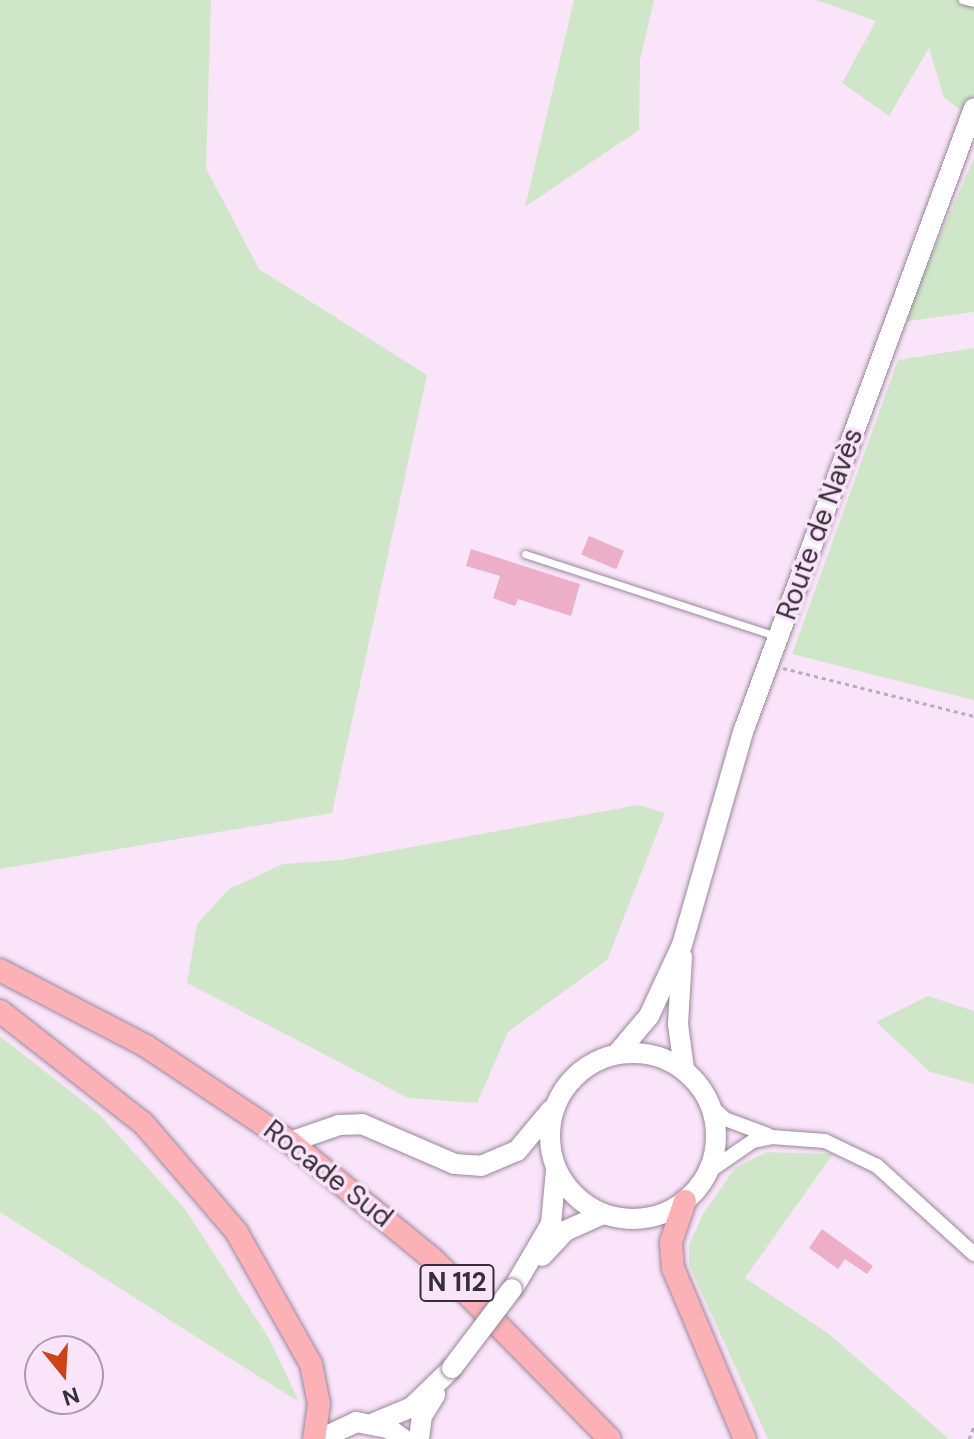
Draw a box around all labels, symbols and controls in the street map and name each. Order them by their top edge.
street label: Route de Navès [770,424,870,624]
street label: Rocade Sud [257,1113,399,1235]
road number: N 112 [419,1261,495,1305]
north arrow [24,1335,104,1415]
text: N [59,1380,83,1413]

